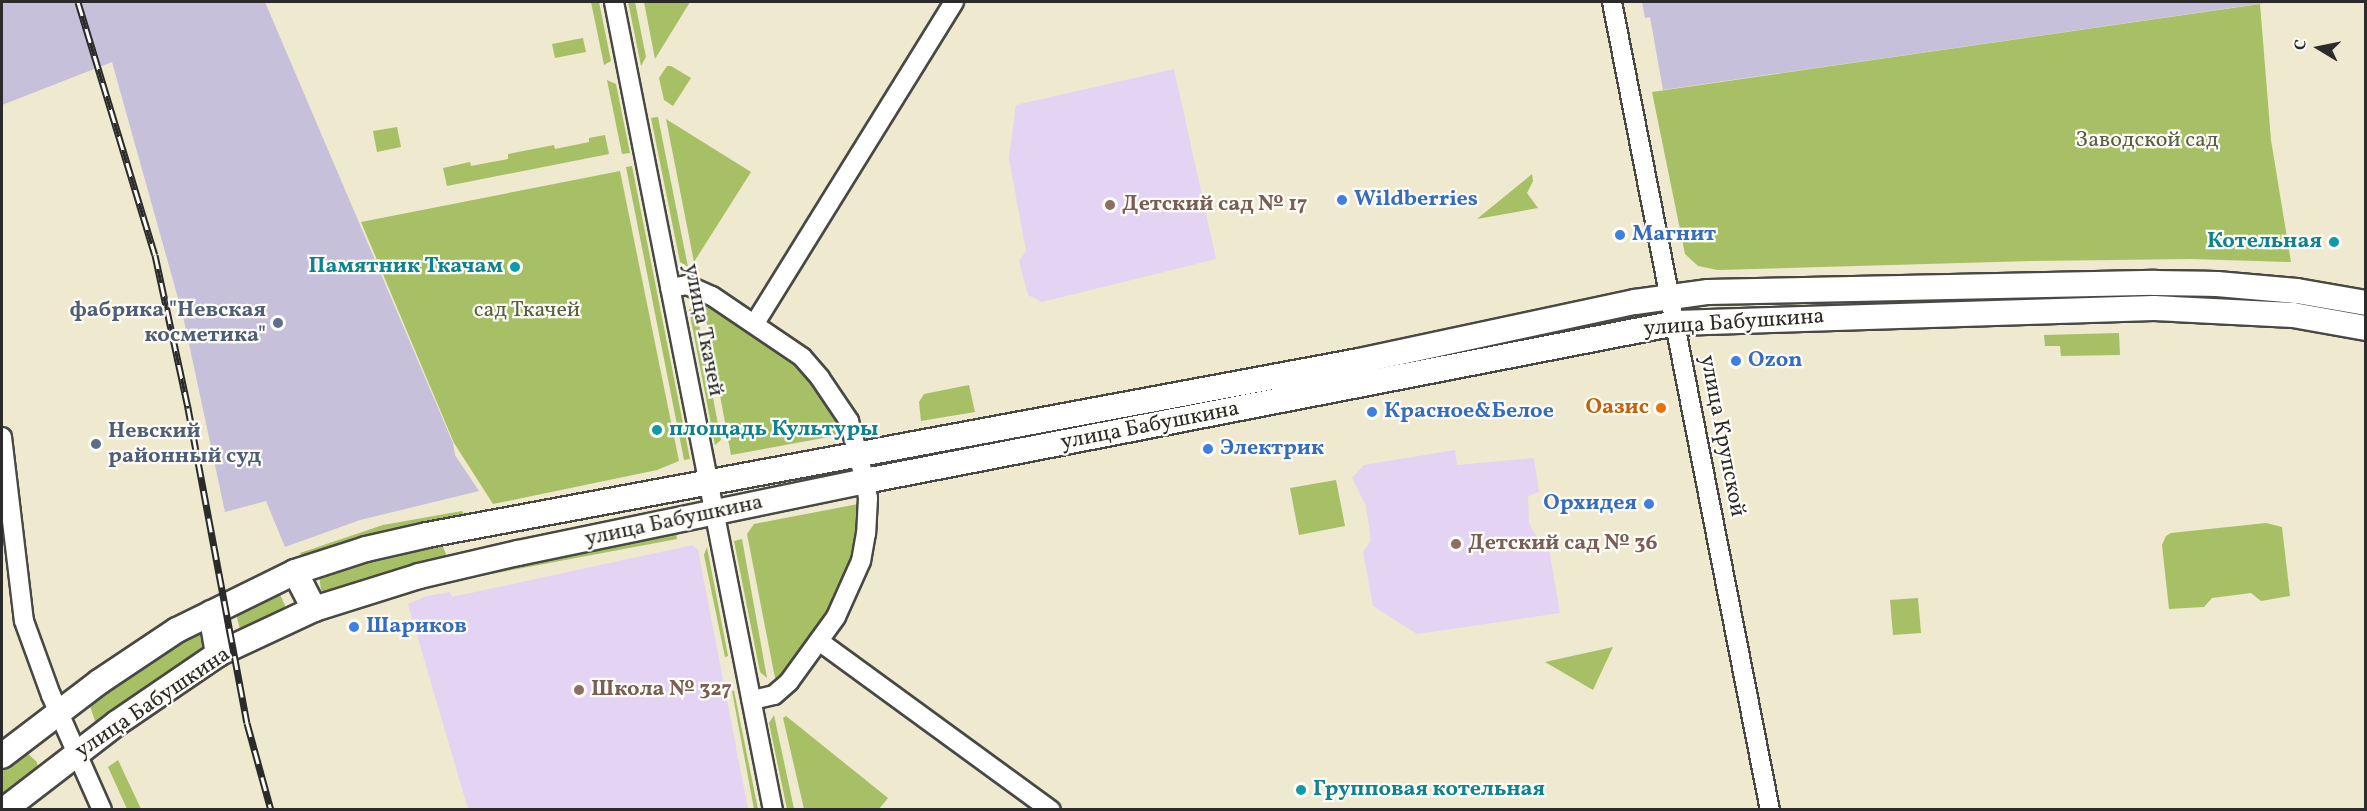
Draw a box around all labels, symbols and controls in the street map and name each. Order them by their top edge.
north arrow [2289,18,2349,78]
text: С [2290,38,2313,52]
park label: Заводской сад [2076,128,2218,154]
place label: Wildberries [1354,187,1478,213]
place label: Детский сад № 17 [1122,192,1308,218]
marker: Wildberries [1335,193,1349,207]
marker: Детский сад № 17 [1103,198,1117,212]
place label: Магнит [1632,222,1716,248]
marker: Магнит [1613,228,1627,242]
place label: Котельная [2207,229,2322,255]
marker: Котельная [2327,235,2341,249]
place label: Памятник Ткачам [308,254,503,280]
marker: Памятник Ткачам [508,260,522,274]
street label: улица Ткачей [677,261,729,399]
place label: фабрика "Невская косметика" [70,297,266,348]
park label: сад Ткачей [473,298,581,324]
street label: улица Бабушкина [1643,304,1825,342]
marker: фабрика "Невская косметика" [271,316,285,330]
place label: Ozon [1748,348,1803,374]
street label: улица Крупской [1693,353,1751,519]
marker: Ozon [1729,354,1743,368]
place label: Оазис [1586,395,1649,421]
street label: улица Бабушкина [1059,396,1241,456]
place label: Красное&Белое [1384,399,1554,425]
marker: Оазис [1654,401,1668,415]
marker: Красное&Белое [1365,405,1379,419]
place label: площадь Культуры [669,417,878,443]
place label: Невский районный суд [108,418,261,470]
marker: площадь Культуры [650,423,664,437]
place label: Электрик [1220,436,1324,462]
marker: Невский районный суд [89,437,103,451]
marker: Электрик [1201,442,1215,456]
street label: улица Бабушкина [583,489,765,553]
place label: Орхидея [1543,491,1637,517]
marker: Орхидея [1642,497,1656,511]
place label: Детский сад № 36 [1468,531,1658,557]
marker: Детский сад № 36 [1449,537,1463,551]
place label: Шариков [366,614,467,640]
marker: Шариков [347,620,361,634]
street label: улица Бабушкина [70,641,236,765]
place label: Школа № 327 [591,677,732,703]
marker: Школа № 327 [572,683,586,697]
place label: Групповая котельная [1313,777,1545,803]
marker: Групповая котельная [1294,783,1308,797]

